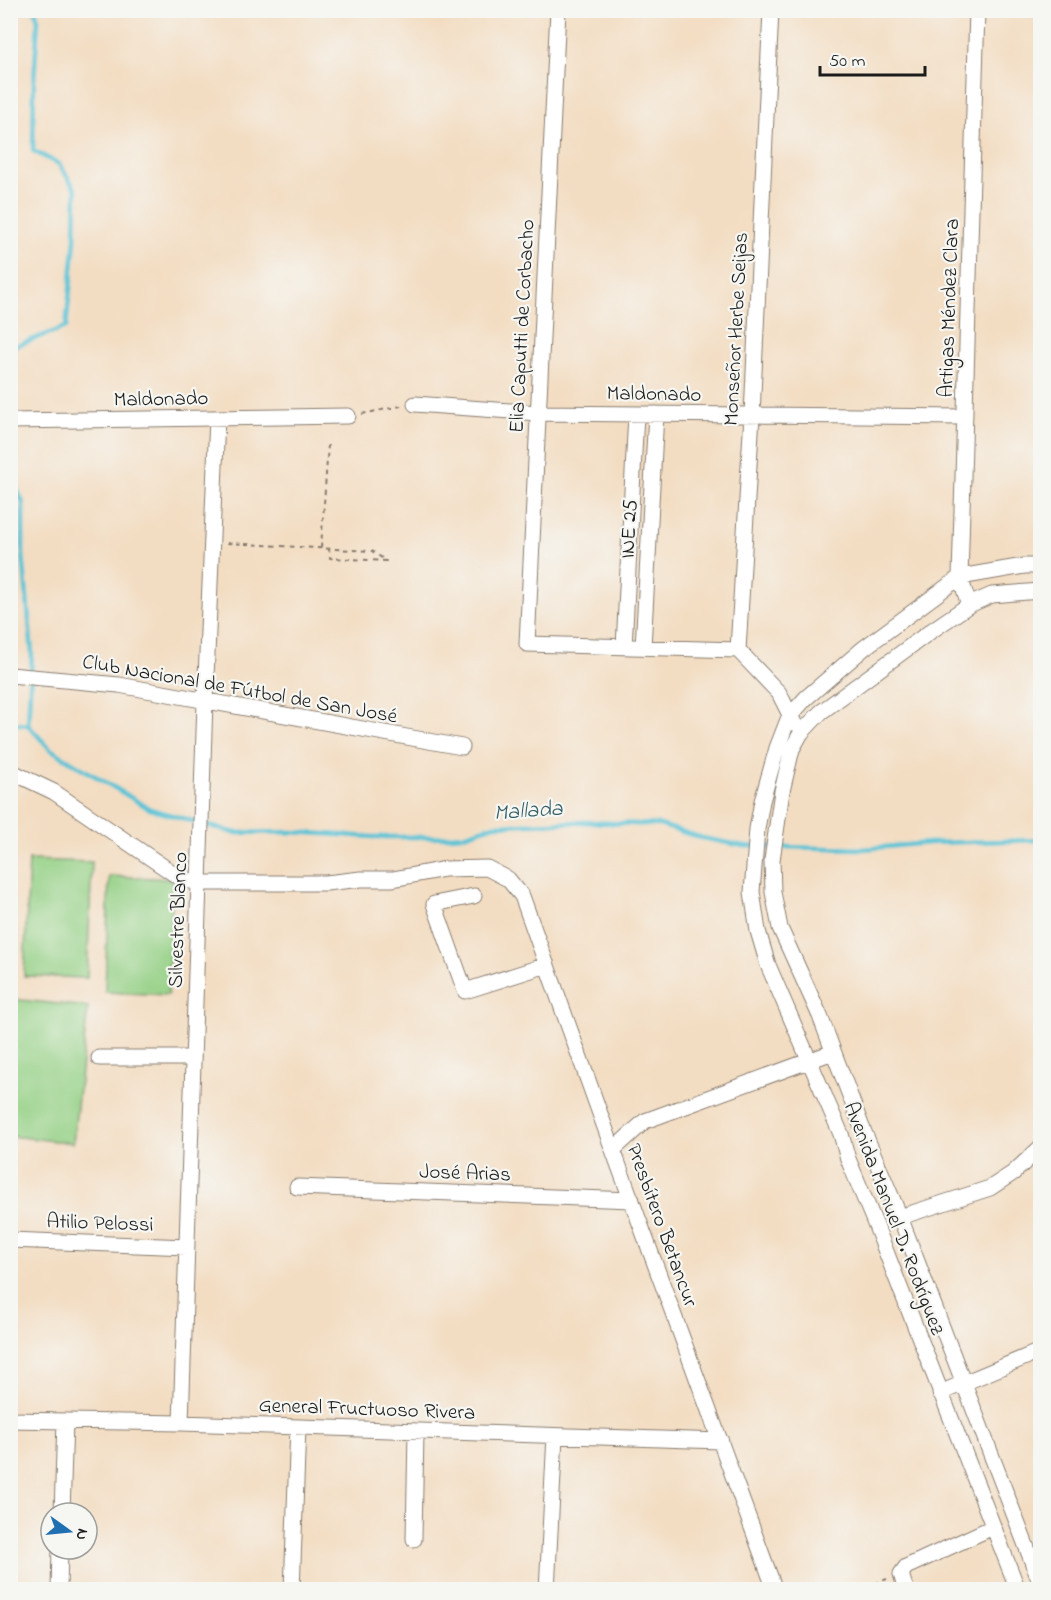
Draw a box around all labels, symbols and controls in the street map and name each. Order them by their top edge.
scale bar [820,39,925,77]
text: 50 m [829,49,866,75]
street label: Elia Caputti de Corbacho [502,218,544,434]
street label: Artigas Méndez Clara [932,218,970,398]
street label: Monseñor Herbe Seijas [717,231,757,427]
street label: Maldonado [606,379,702,411]
street label: Maldonado [113,384,209,416]
street label: INE 25 [613,499,647,560]
street label: Club Nacional de Fútbol de San José [80,647,400,733]
water label: Mallada [493,794,565,830]
street label: Silvestre Blanco [162,851,196,989]
street label: Avenida Manuel D. Rodríguez [833,1098,952,1340]
street label: Presbítero Betancur [618,1140,705,1312]
street label: José Arias [419,1157,511,1191]
street label: Atilio Pelossi [46,1207,154,1241]
street label: General Fructuoso Rivera [258,1391,476,1429]
north arrow [39,1501,99,1561]
text: N [69,1526,95,1543]

